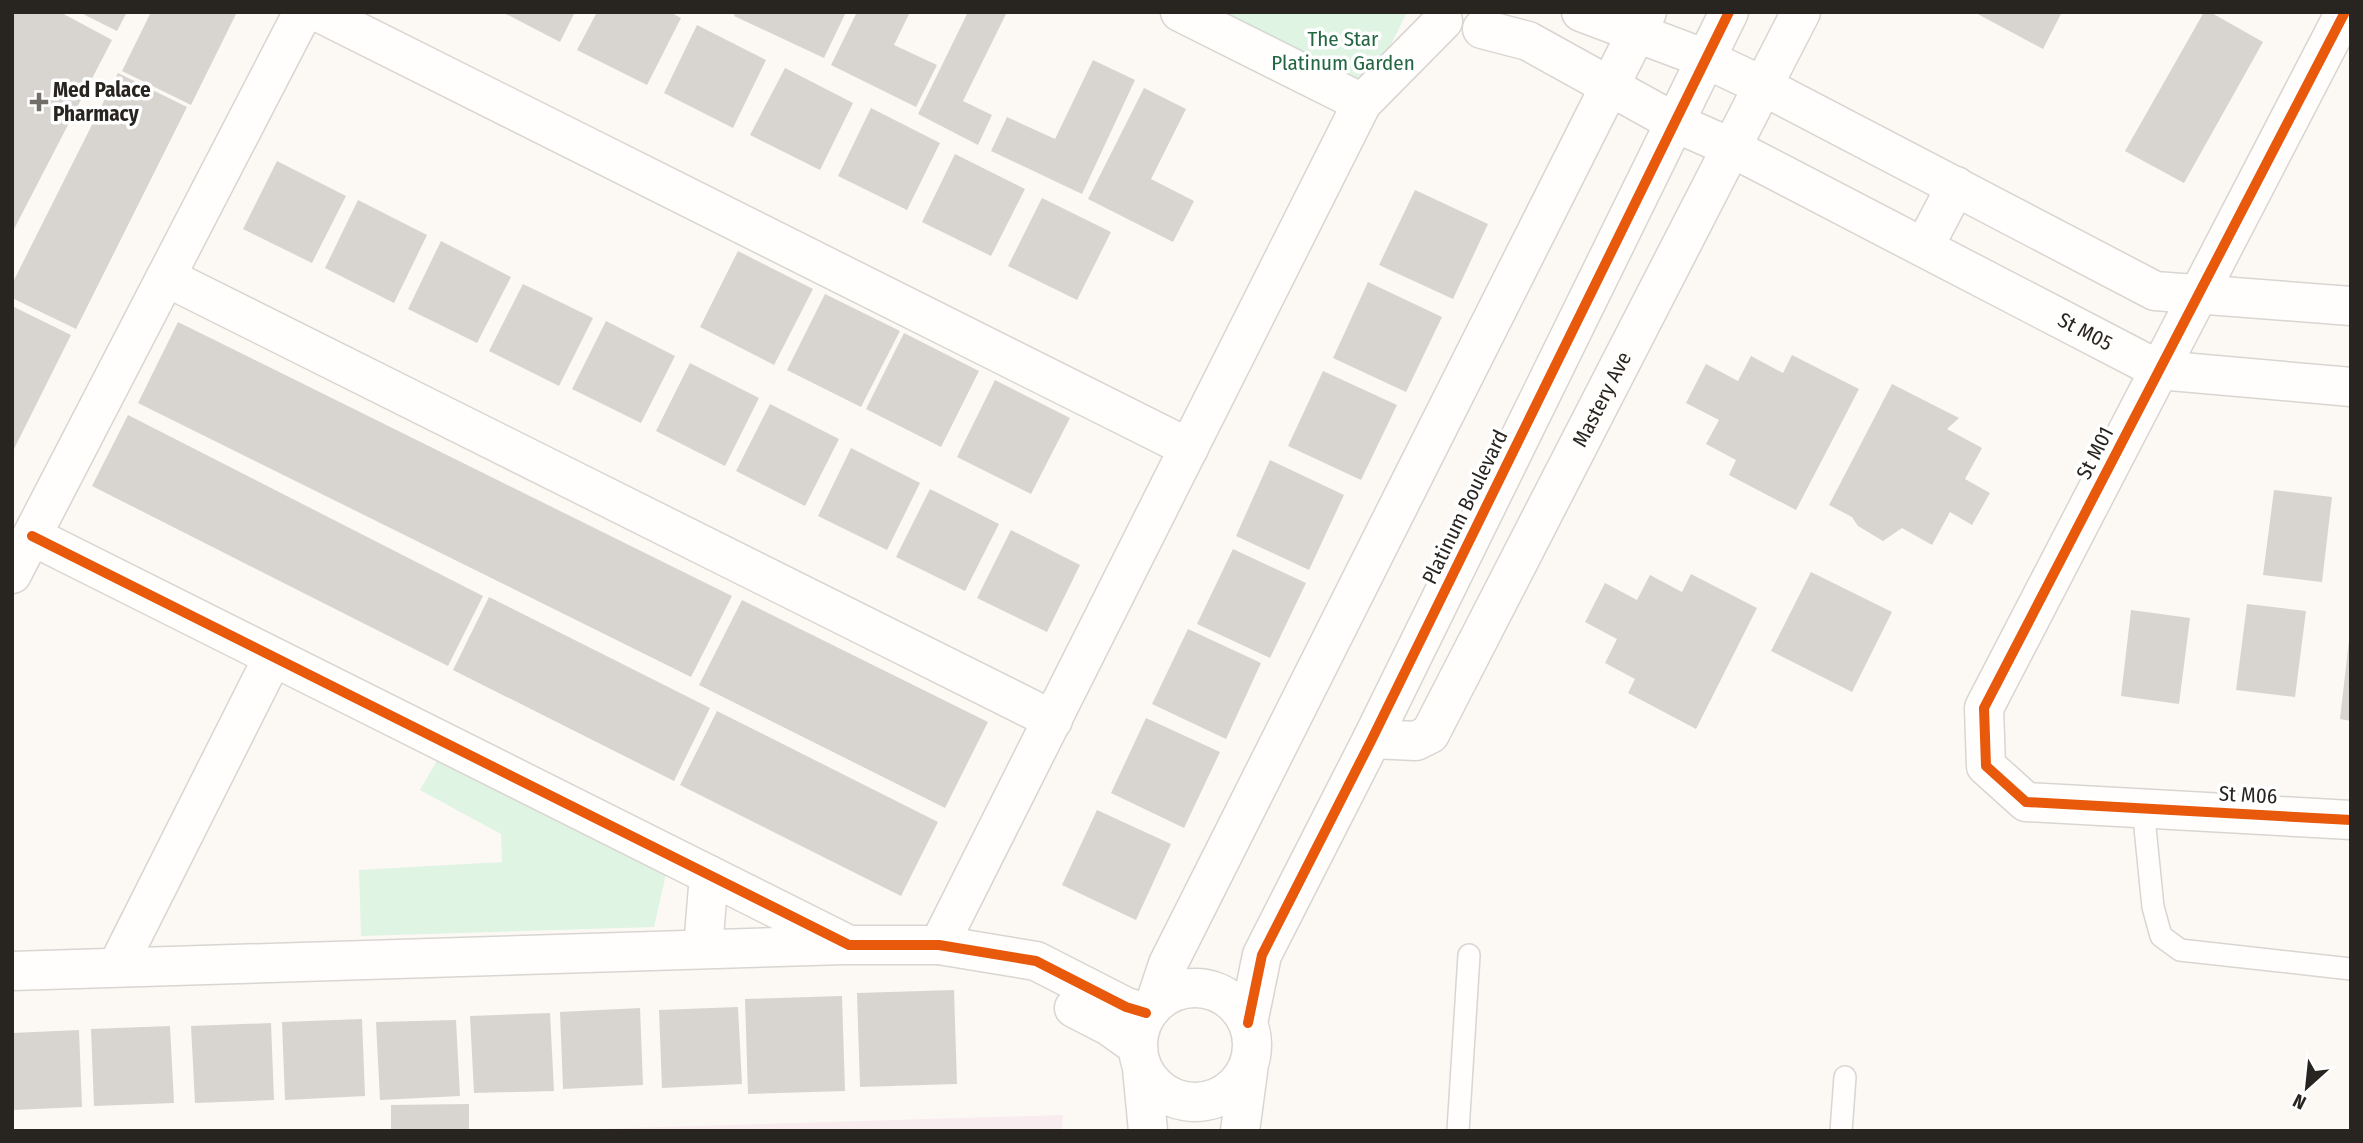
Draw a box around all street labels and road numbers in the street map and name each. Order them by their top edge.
street label: St M05 [2053,307,2117,356]
street label: Mastery Ave [1567,347,1637,451]
street label: St M01 [2071,422,2119,484]
street label: Platinum Boulevard [1416,426,1514,588]
street label: St M06 [2218,780,2278,810]

